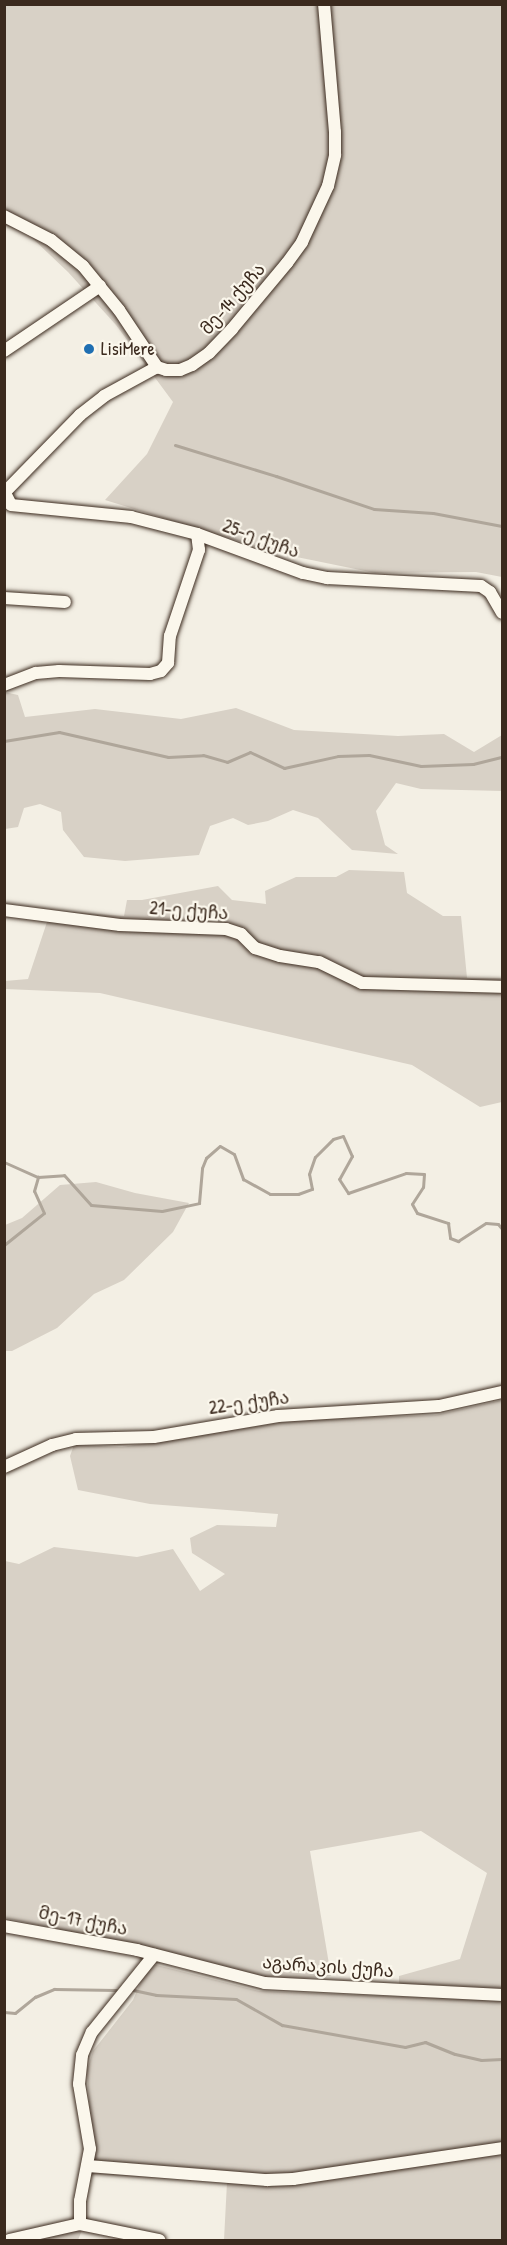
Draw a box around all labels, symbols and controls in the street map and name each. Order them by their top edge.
street label: მე-14 ქუჩა [196,259,270,339]
place label: LisiMere [101,338,155,360]
marker: LisiMere [82,342,96,356]
street label: 25-ე ქუჩა [220,515,302,563]
street label: 21-ე ქუჩა [149,897,229,925]
street label: 22-ე ქუჩა [207,1387,291,1419]
street label: მე-17 ქუჩა [37,1902,129,1940]
street label: აგარაკის ქუჩა [262,1952,394,1982]

